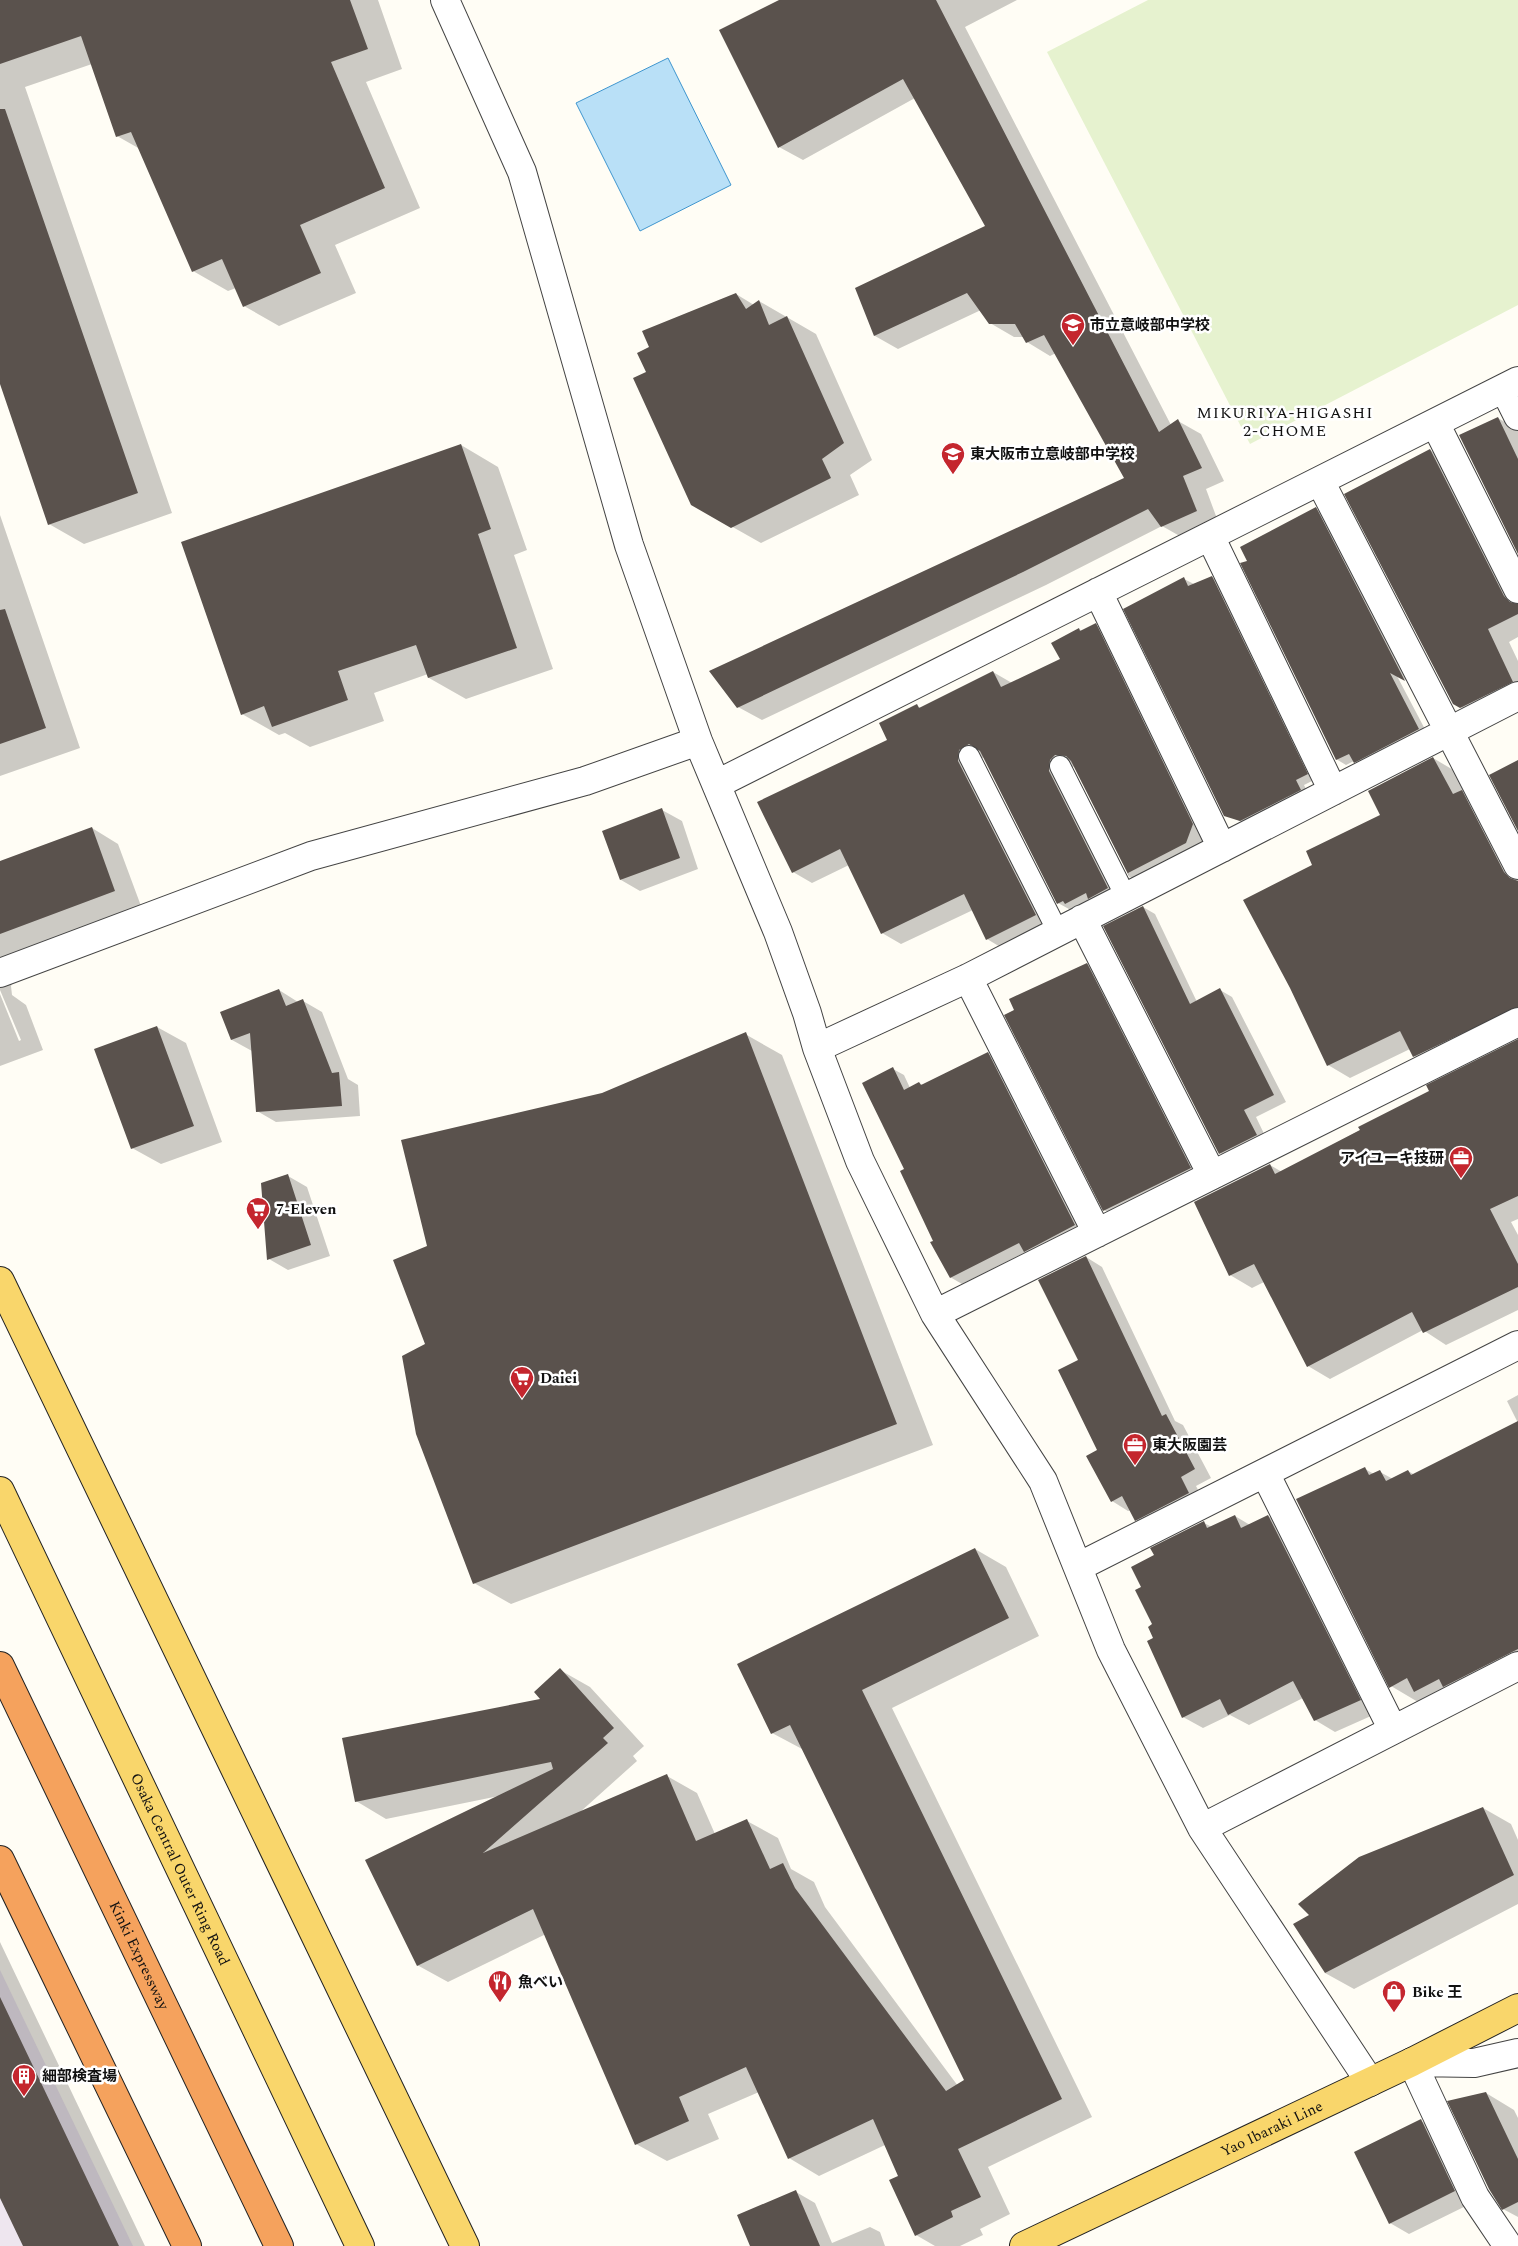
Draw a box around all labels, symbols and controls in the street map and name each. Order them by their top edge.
school or university icon: 市立意岐部中学校 [1060,312,1086,346]
place label: 市立意岐部中学校 [1090,314,1210,337]
district label: MIKURIYA-HIGASHI 2-CHOME [1197,401,1373,443]
school or university icon: 東大阪市立意岐部中学校 [940,441,966,475]
place label: 東大阪市立意岐部中学校 [970,443,1135,466]
office icon: アイユーキ技研 [1448,1145,1474,1179]
place label: アイユーキ技研 [1340,1147,1444,1170]
supermarket icon: 7-Eleven [245,1196,271,1230]
place label: 7-Eleven [276,1198,336,1221]
supermarket icon: Daiei [509,1365,535,1399]
place label: Daiei [540,1367,577,1390]
office icon: 東大阪園芸 [1122,1432,1148,1466]
place label: 東大阪園芸 [1152,1434,1227,1457]
street label: Osaka Central Outer Ring Road [125,1769,236,1969]
street label: Kinki Expressway [103,1897,175,2014]
restaurant icon: 魚べい [487,1969,513,2003]
place label: 魚べい [518,1971,563,1994]
shop icon: Bike 王 [1381,1979,1407,2013]
place label: Bike 王 [1412,1981,1463,2004]
building icon: 細部検査場 [11,2063,37,2097]
place label: 細部検査場 [42,2065,117,2088]
street label: Yao Ibaraki Line [1217,2094,1327,2163]

